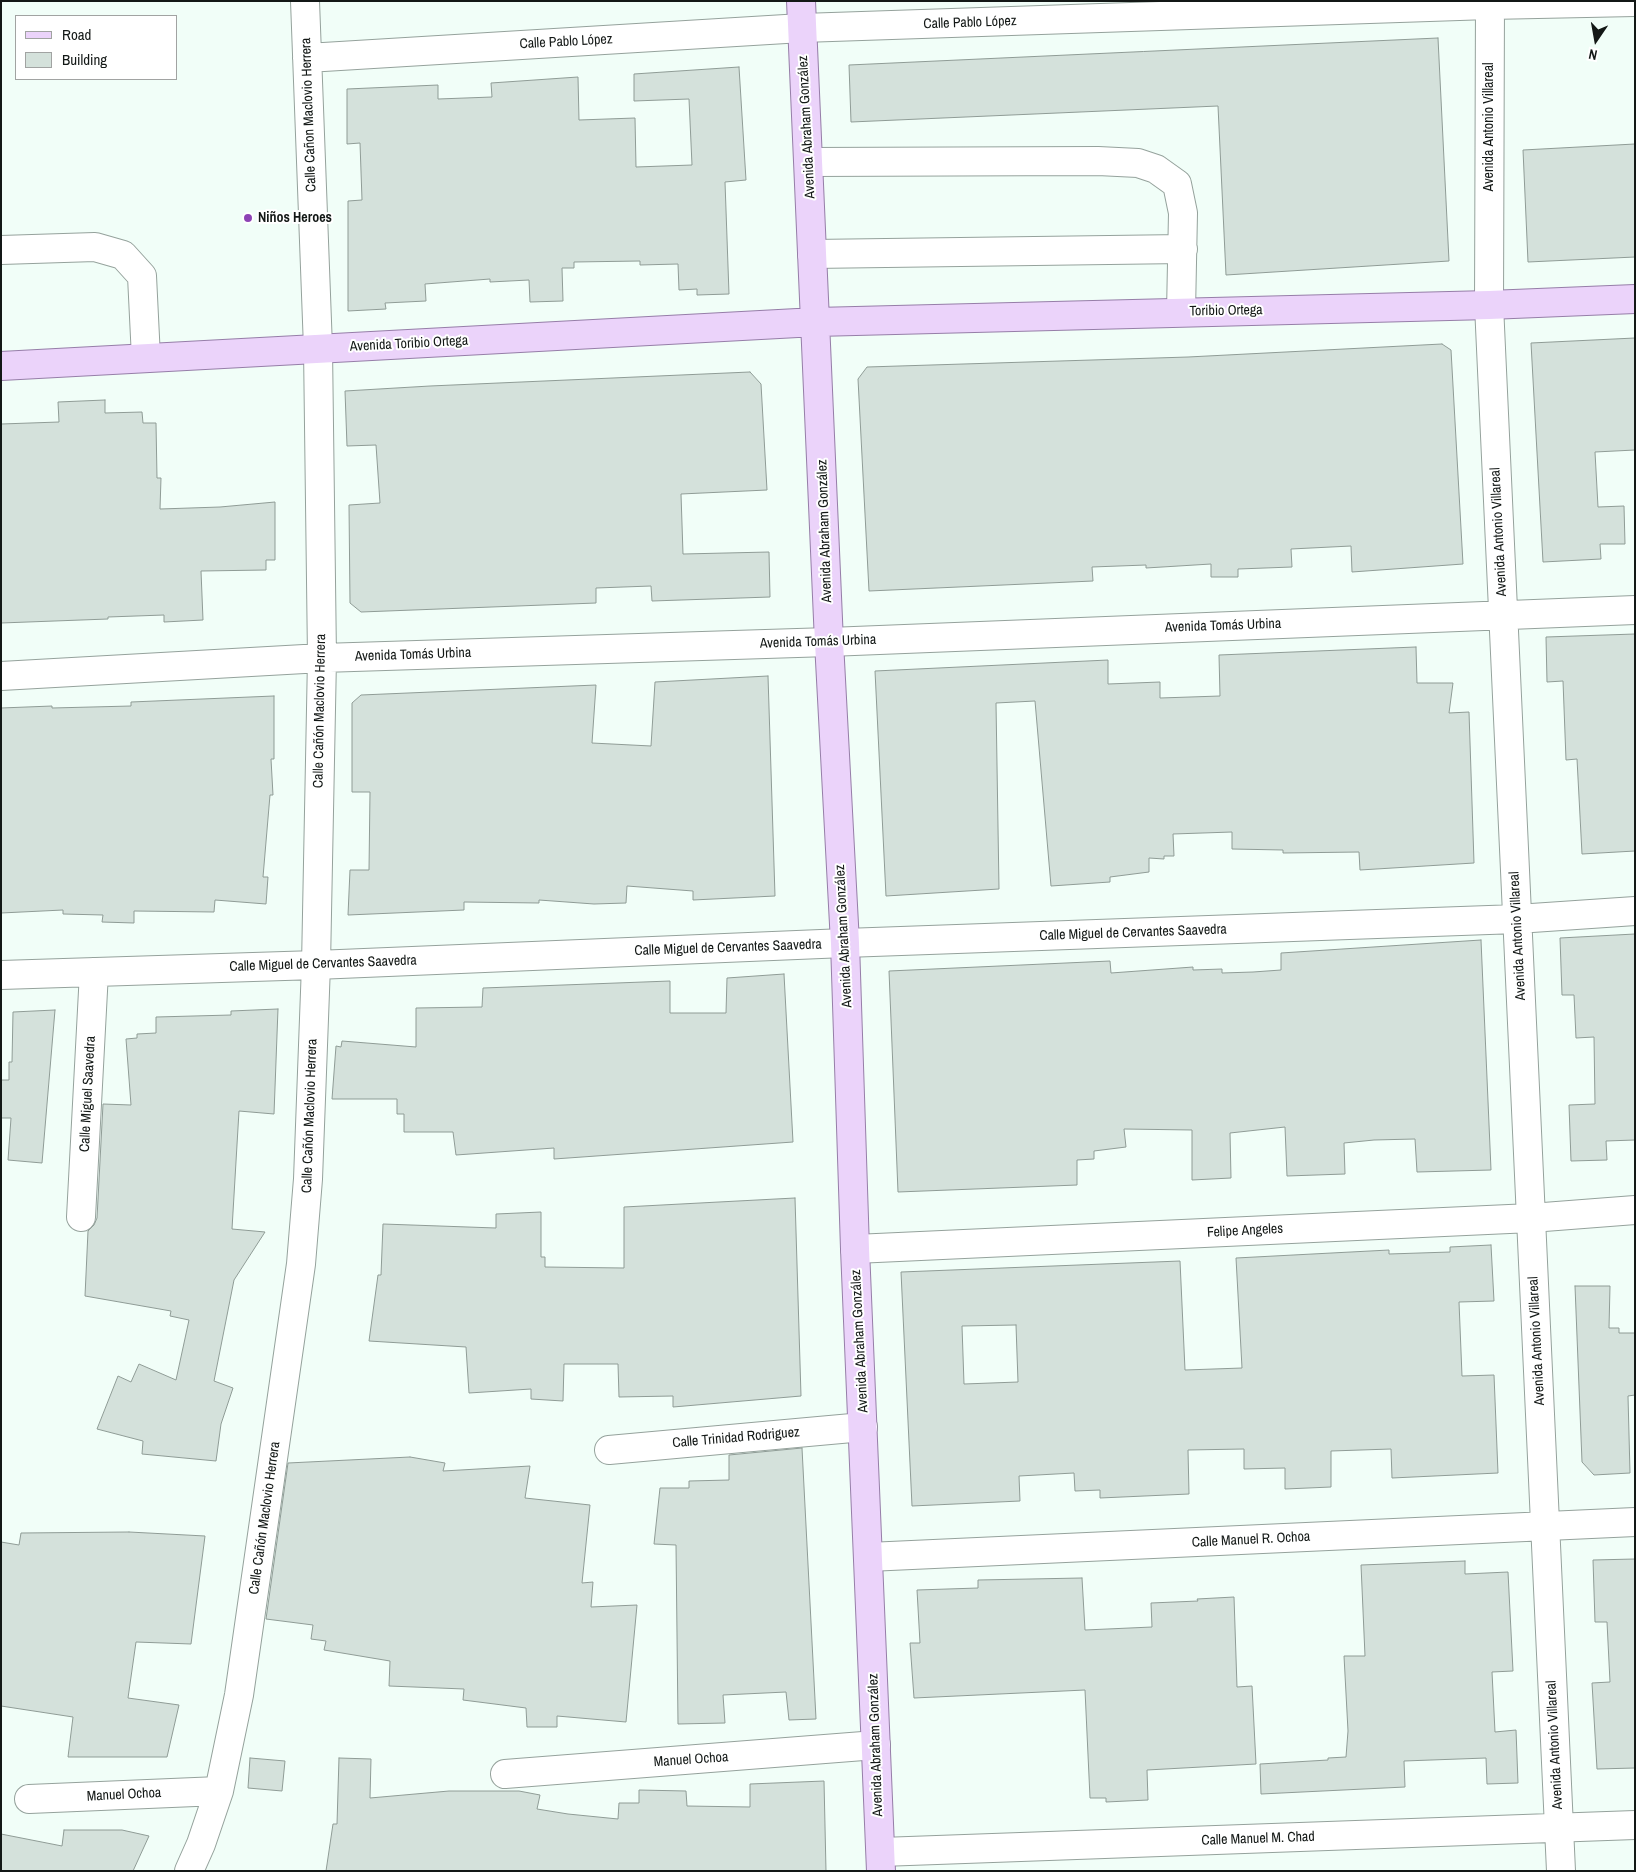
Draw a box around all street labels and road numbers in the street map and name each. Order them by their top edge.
street label: Calle Pablo López [923,13,1017,33]
street label: Calle Pablo López [519,31,613,53]
street label: Calle Cañon Maclovio Herrera [298,38,320,192]
street label: Avenida Abraham González [795,55,819,199]
street label: Avenida Antonio Villareal [1481,62,1497,192]
street label: Toribio Ortega [1189,302,1263,320]
street label: Avenida Toribio Ortega [349,333,469,355]
street label: Avenida Abraham González [814,459,836,603]
street label: Avenida Antonio Villareal [1487,467,1511,597]
street label: Avenida Tomás Urbina [1164,616,1282,636]
street label: Avenida Tomás Urbina [759,632,877,652]
street label: Calle Cañón Maclovio Herrera [310,634,330,788]
street label: Avenida Tomás Urbina [354,645,472,665]
street label: Avenida Abraham González [832,864,856,1008]
street label: Avenida Antonio Villareal [1506,871,1530,1001]
street label: Calle Miguel de Cervantes Saavedra [1039,921,1227,945]
street label: Calle Miguel de Cervantes Saavedra [634,936,822,960]
street label: Calle Miguel de Cervantes Saavedra [229,952,417,976]
street label: Calle Miguel Saavedra [77,1036,99,1152]
street label: Calle Cañón Maclovio Herrera [299,1039,321,1193]
street label: Felipe Angeles [1207,1221,1283,1241]
street label: Avenida Abraham González [848,1269,872,1413]
street label: Avenida Antonio Villareal [1525,1276,1549,1406]
street label: Calle Trinidad Rodriguez [672,1424,800,1452]
street label: Calle Cañón Maclovio Herrera [246,1440,284,1596]
street label: Calle Manuel R. Ochoa [1191,1529,1311,1551]
street label: Avenida Abraham González [865,1673,887,1817]
street label: Avenida Antonio Villareal [1543,1680,1567,1810]
street label: Manuel Ochoa [653,1749,729,1771]
street label: Manuel Ochoa [86,1785,162,1805]
street label: Calle Manuel M. Chad [1201,1829,1315,1849]

